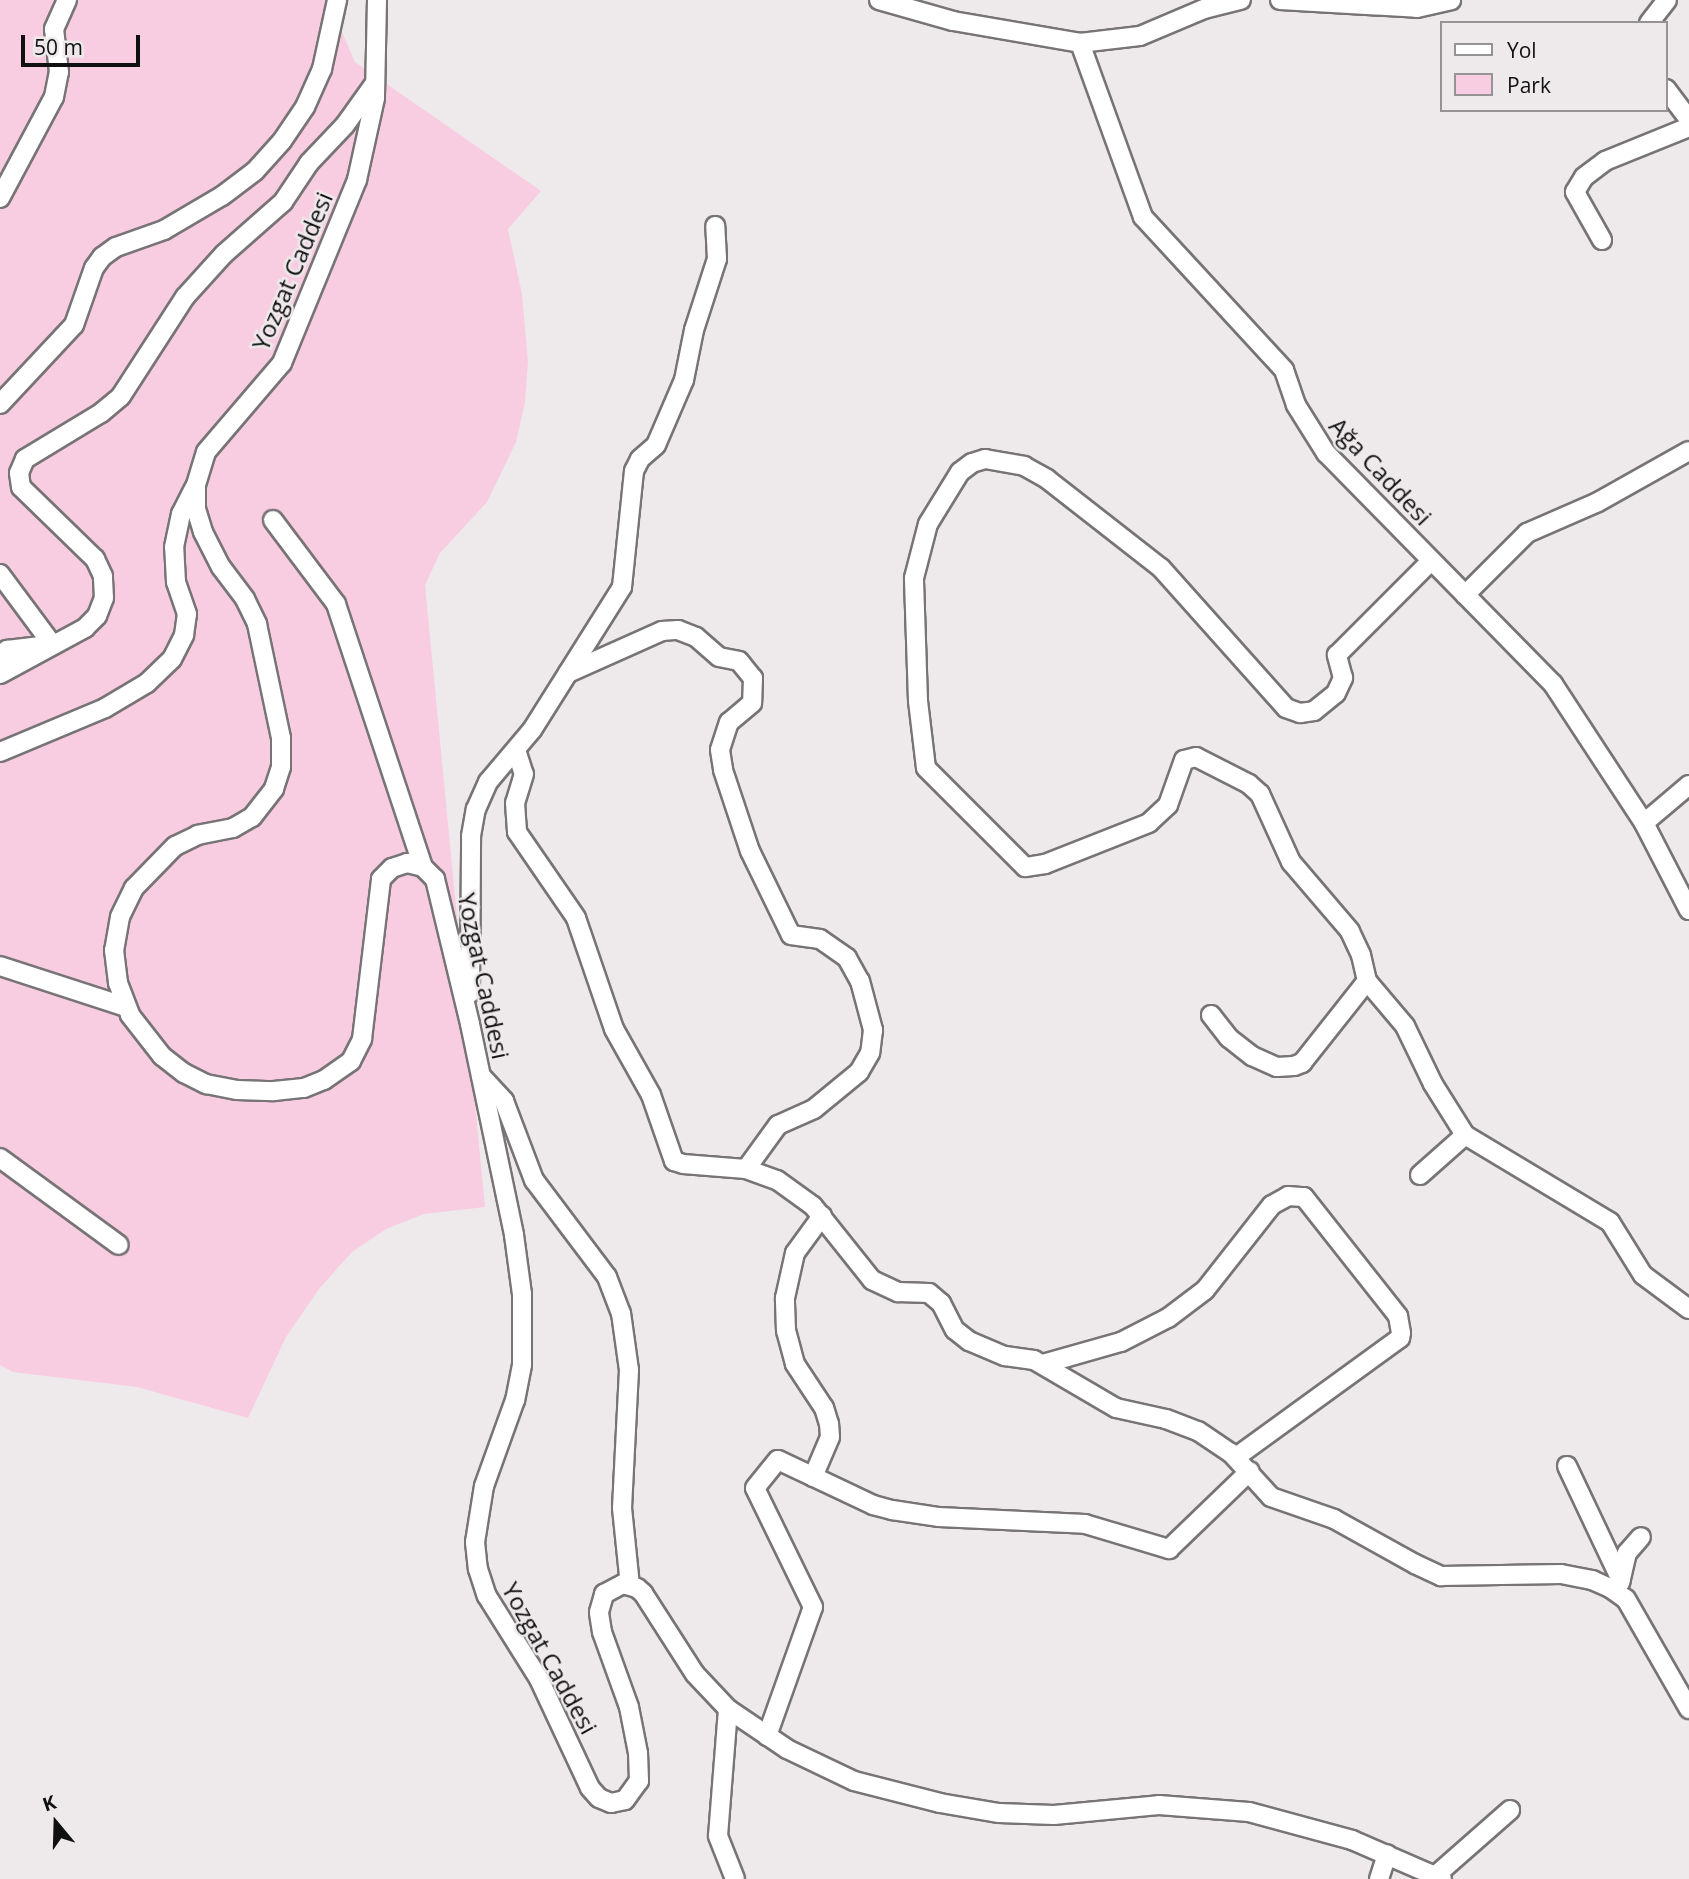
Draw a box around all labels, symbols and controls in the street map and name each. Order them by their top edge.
scale bar [24,21,144,65]
legend [1440,21,1668,112]
text: 50 m [34,33,83,61]
text: Yol [1507,36,1537,64]
text: Park [1507,71,1551,99]
street label: Yozgat Caddesi [246,188,338,354]
street label: Ağa Caddesi [1324,411,1438,531]
street label: Yozgat Caddesi [452,890,516,1062]
street label: Yozgat Caddesi [496,1577,604,1739]
north arrow [21,1788,91,1858]
text: K [39,1789,59,1817]

